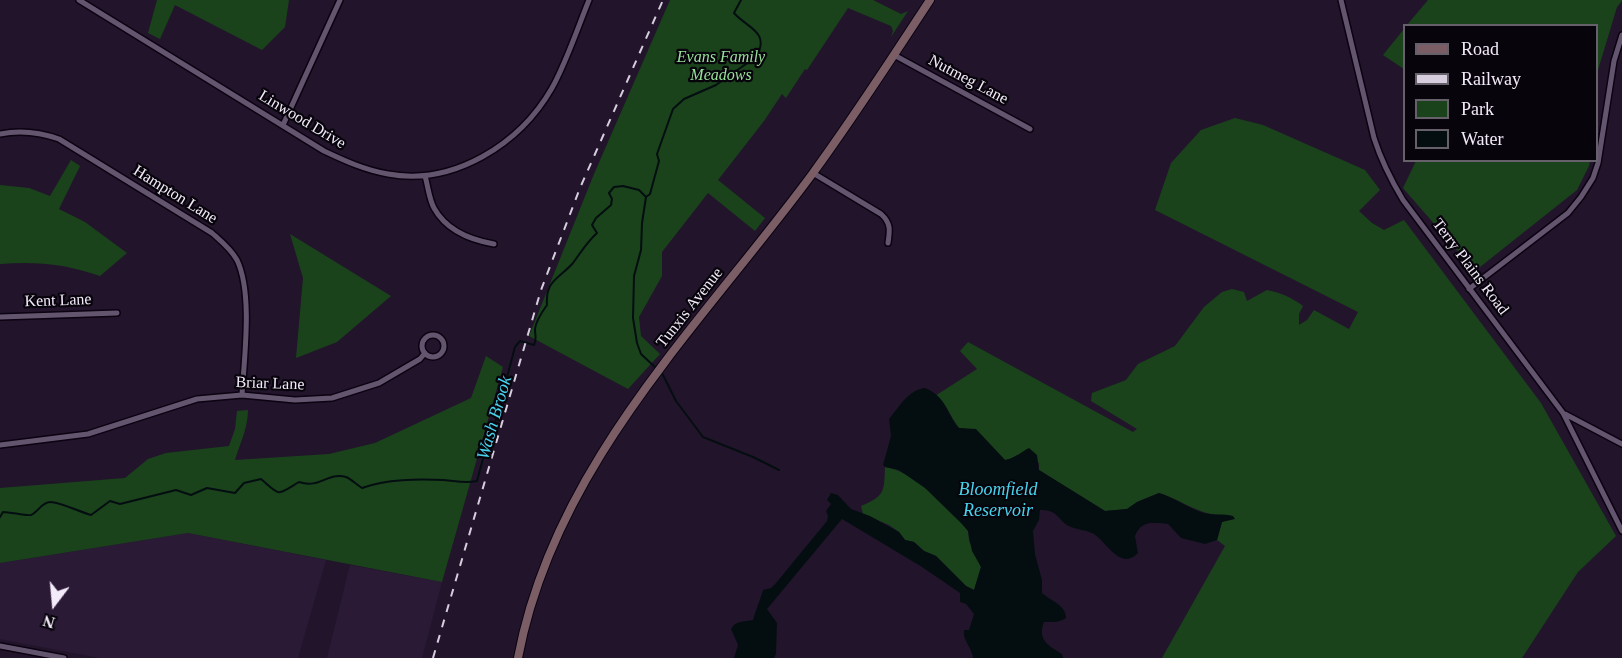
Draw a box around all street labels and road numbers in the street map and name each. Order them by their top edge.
street label: Nutmeg Lane [925,51,1011,109]
street label: Linwood Drive [255,86,349,154]
street label: Hampton Lane [129,162,221,228]
street label: Terry Plains Road [1428,215,1512,319]
street label: Tunxis Avenue [653,264,727,352]
street label: Kent Lane [24,290,92,312]
street label: Briar Lane [235,373,305,395]

